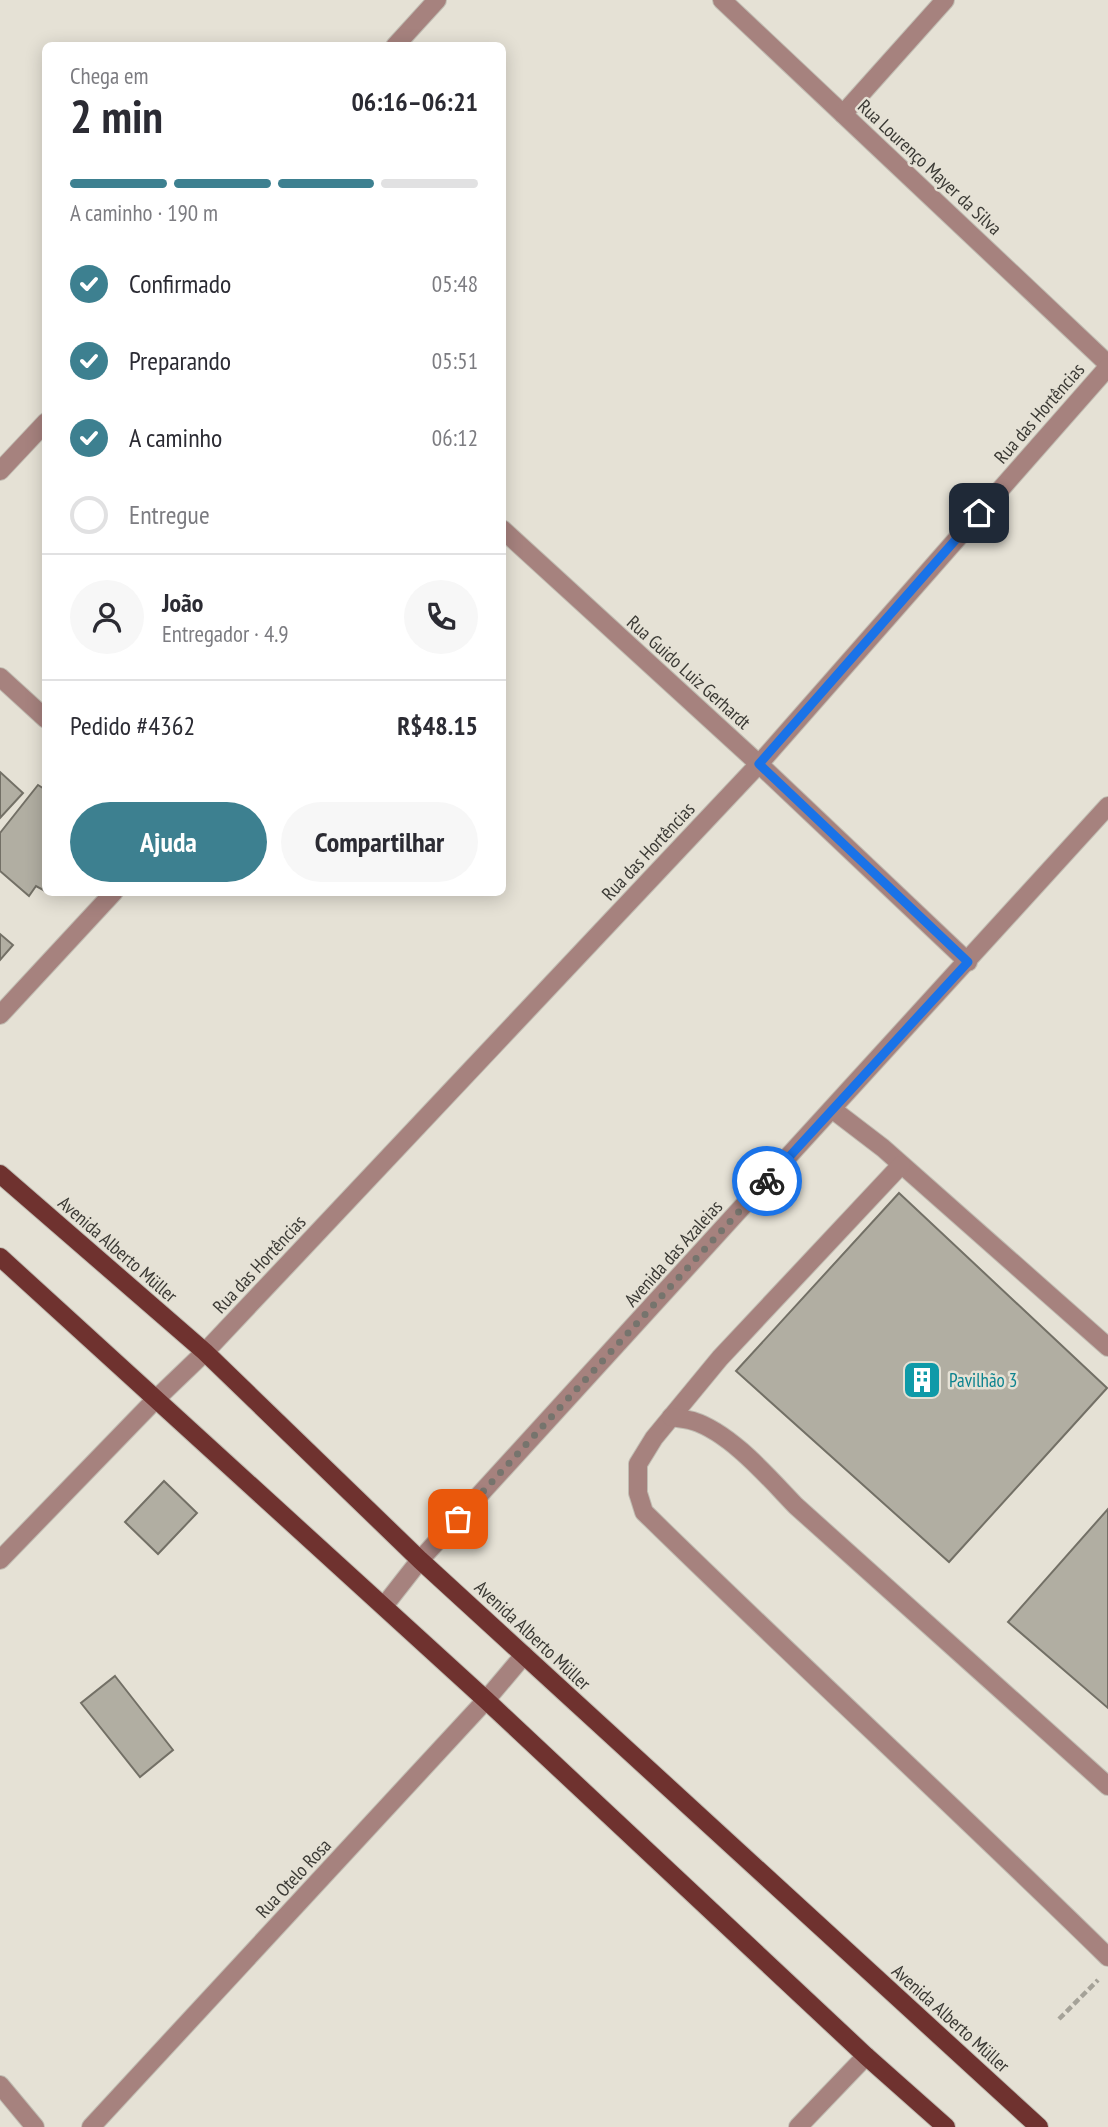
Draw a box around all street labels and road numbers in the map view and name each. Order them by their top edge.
street label: Rua Lourenço Mayer da Silva [853,94,1007,240]
street label: Rua das Hortências [989,358,1089,468]
street label: Rua Guido Luiz Gerhardt [622,610,757,734]
street label: Rua das Hortências [596,797,700,905]
street label: Avenida Alberto Müller [53,1191,183,1308]
street label: Avenida das Azaleias [619,1195,727,1311]
street label: Rua das Hortências [207,1210,311,1318]
street label: Avenida Alberto Müller [470,1575,597,1696]
street label: Rua Otelo Rosa [250,1833,336,1923]
street label: Avenida Alberto Müller [887,1959,1015,2078]

